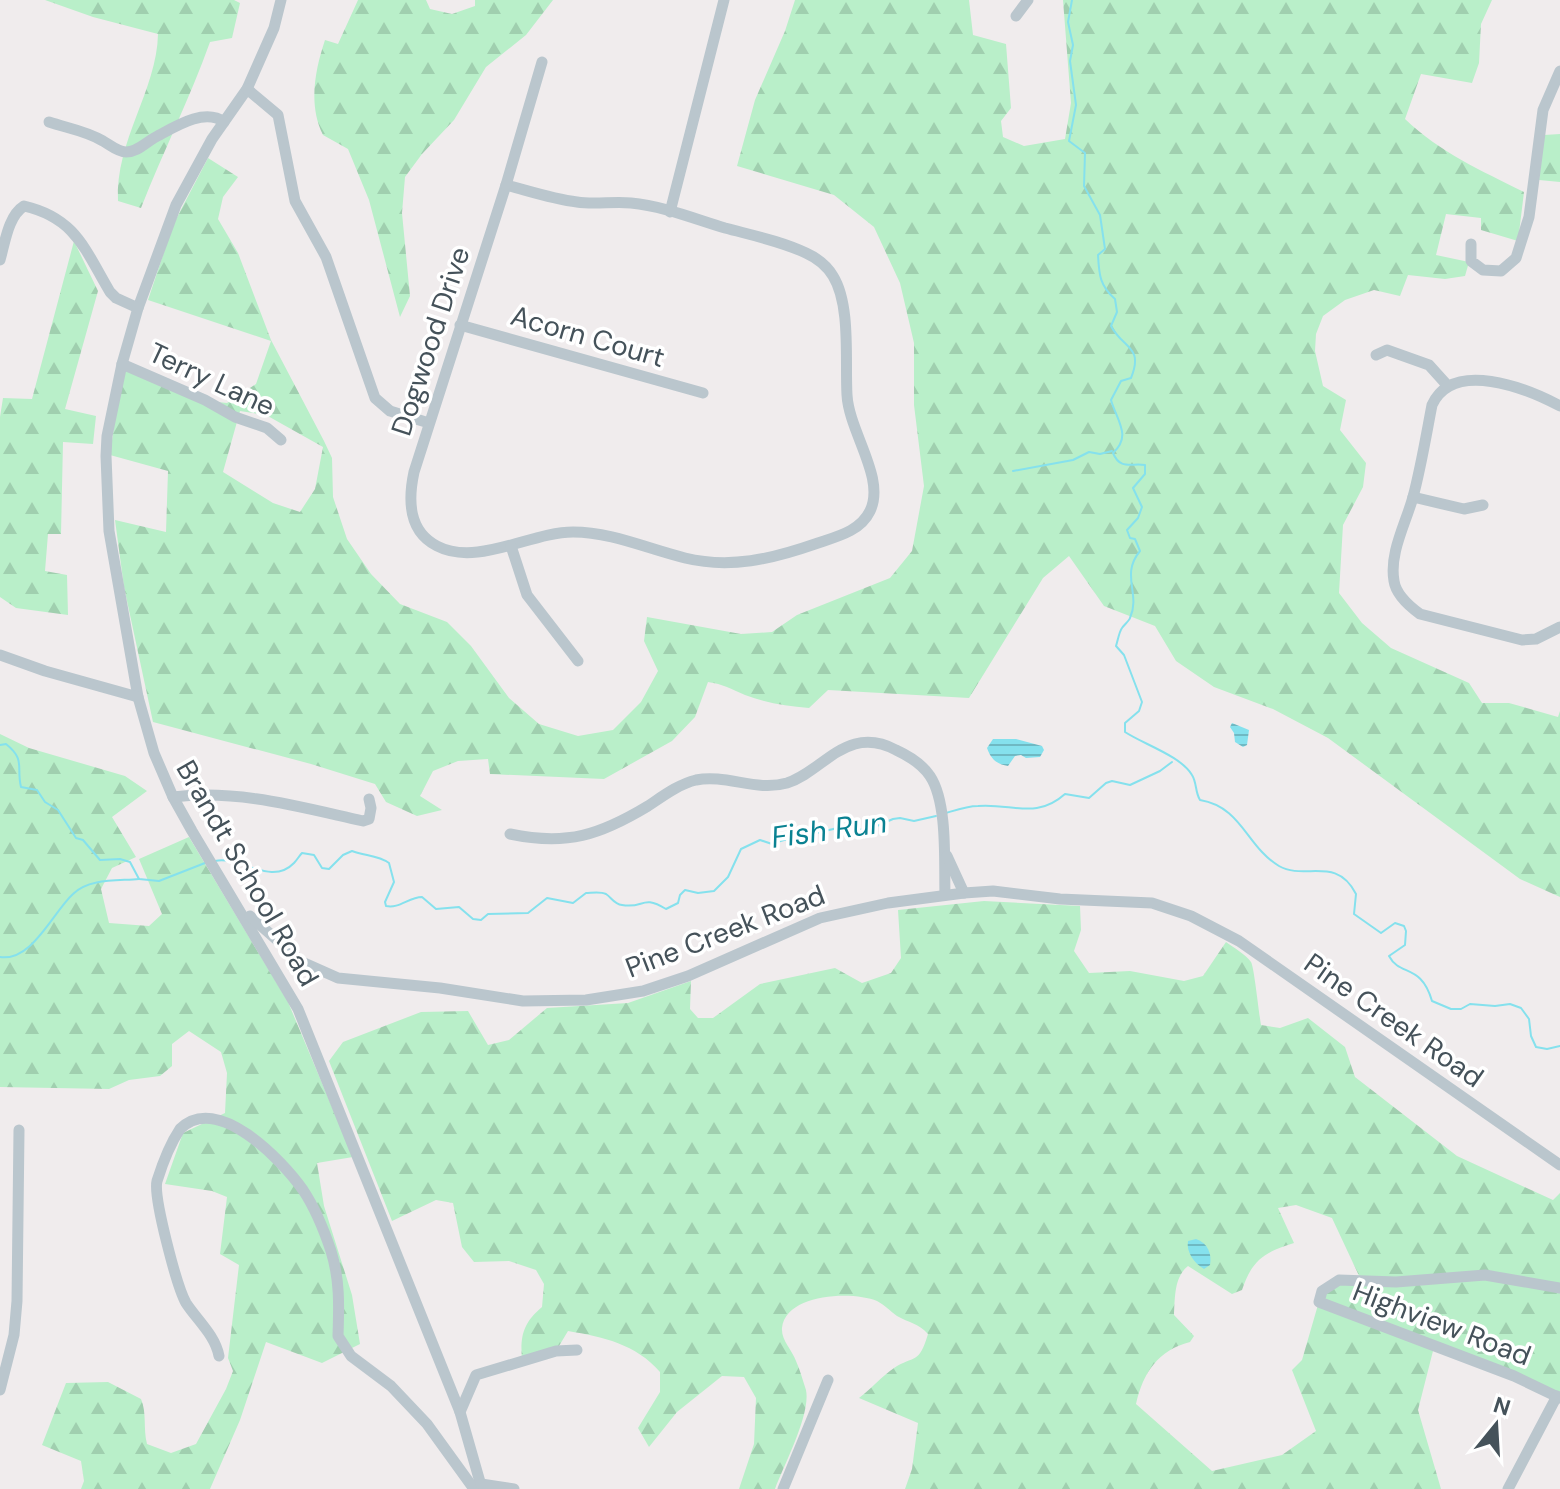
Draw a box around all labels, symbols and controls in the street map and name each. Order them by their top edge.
street label: Dogwood Drive [383,242,478,440]
street label: Acorn Court [507,297,669,376]
street label: Terry Lane [143,334,281,425]
street label: Brandt School Road [168,754,327,993]
water label: Fish Run [769,802,889,857]
street label: Pine Creek Road [620,876,830,987]
street label: Pine Creek Road [1297,945,1491,1096]
street label: Highview Road [1347,1272,1536,1374]
north arrow [1456,1385,1536,1465]
text: N [1490,1390,1514,1423]

